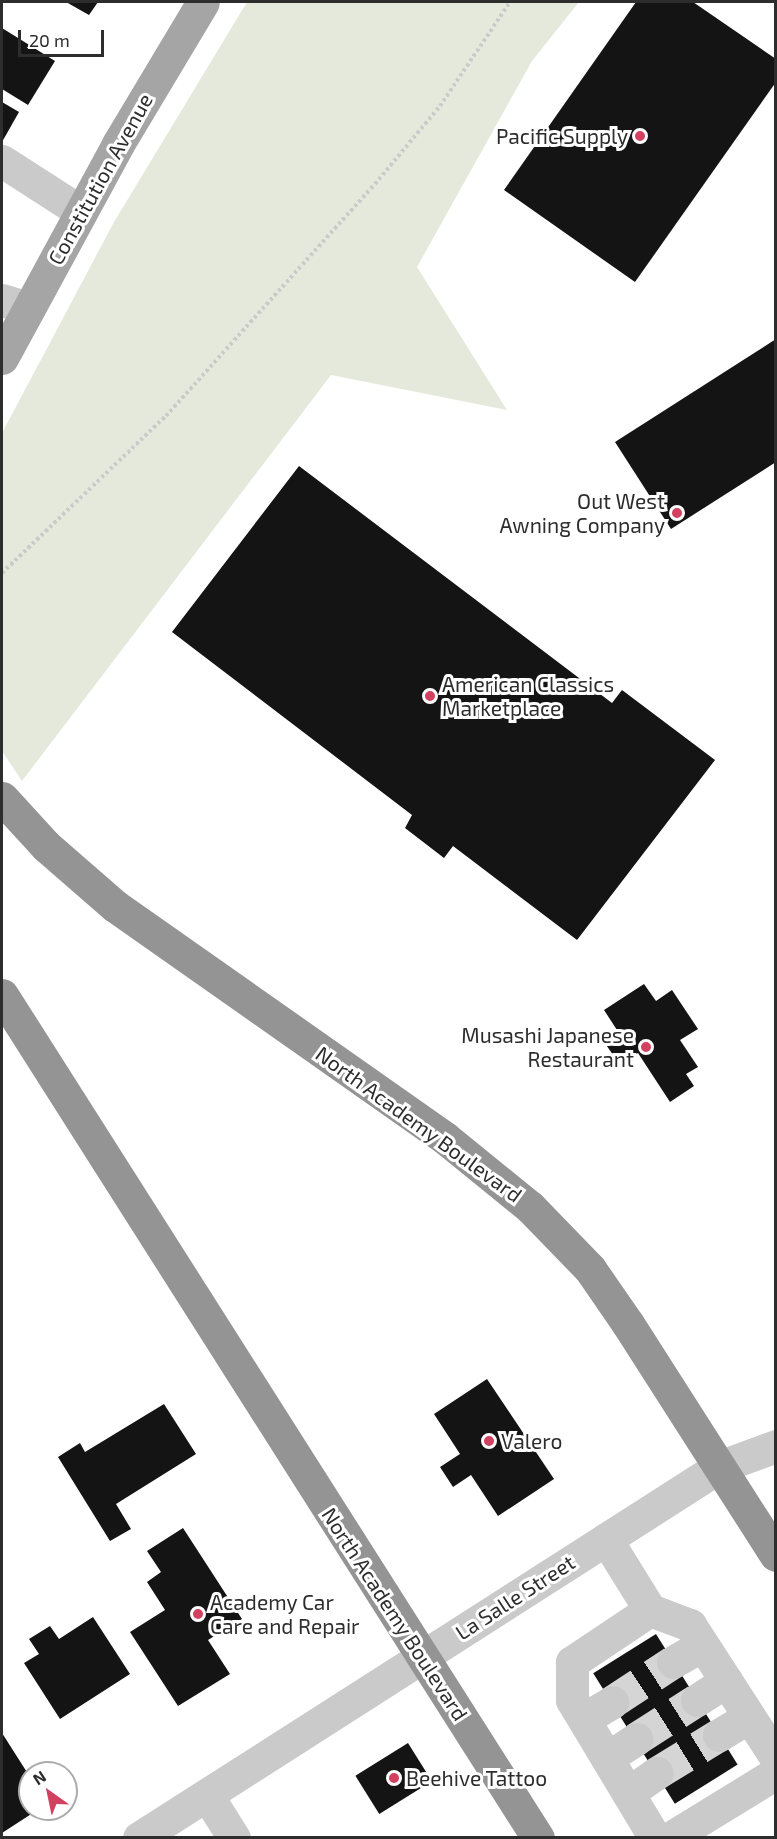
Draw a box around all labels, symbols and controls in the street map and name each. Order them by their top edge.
scale bar [21,18,106,56]
text: 20 m [29,29,70,51]
street label: Constitution Avenue [42,89,158,269]
place label: Pacific Supply [496,123,628,149]
marker: Pacific Supply [633,129,647,143]
place label: Out West Awning Company [500,488,665,538]
marker: Out West Awning Company [670,506,684,520]
place label: American Classics Marketplace [442,671,614,721]
marker: American Classics Marketplace [423,689,437,703]
place label: Musashi Japanese Restaurant [461,1022,634,1072]
street label: North Academy Boulevard [311,1040,527,1208]
marker: Musashi Japanese Restaurant [639,1040,653,1054]
place label: Valero [501,1428,562,1454]
marker: Valero [482,1434,496,1448]
street label: North Academy Boulevard [316,1502,474,1726]
street label: La Salle Street [451,1549,579,1645]
place label: Academy Car Care and Repair [210,1589,360,1639]
marker: Academy Car Care and Repair [191,1607,205,1621]
north arrow [18,1761,78,1821]
place label: Beehive Tattoo [406,1765,548,1791]
text: N [29,1766,49,1788]
marker: Beehive Tattoo [387,1771,401,1785]

